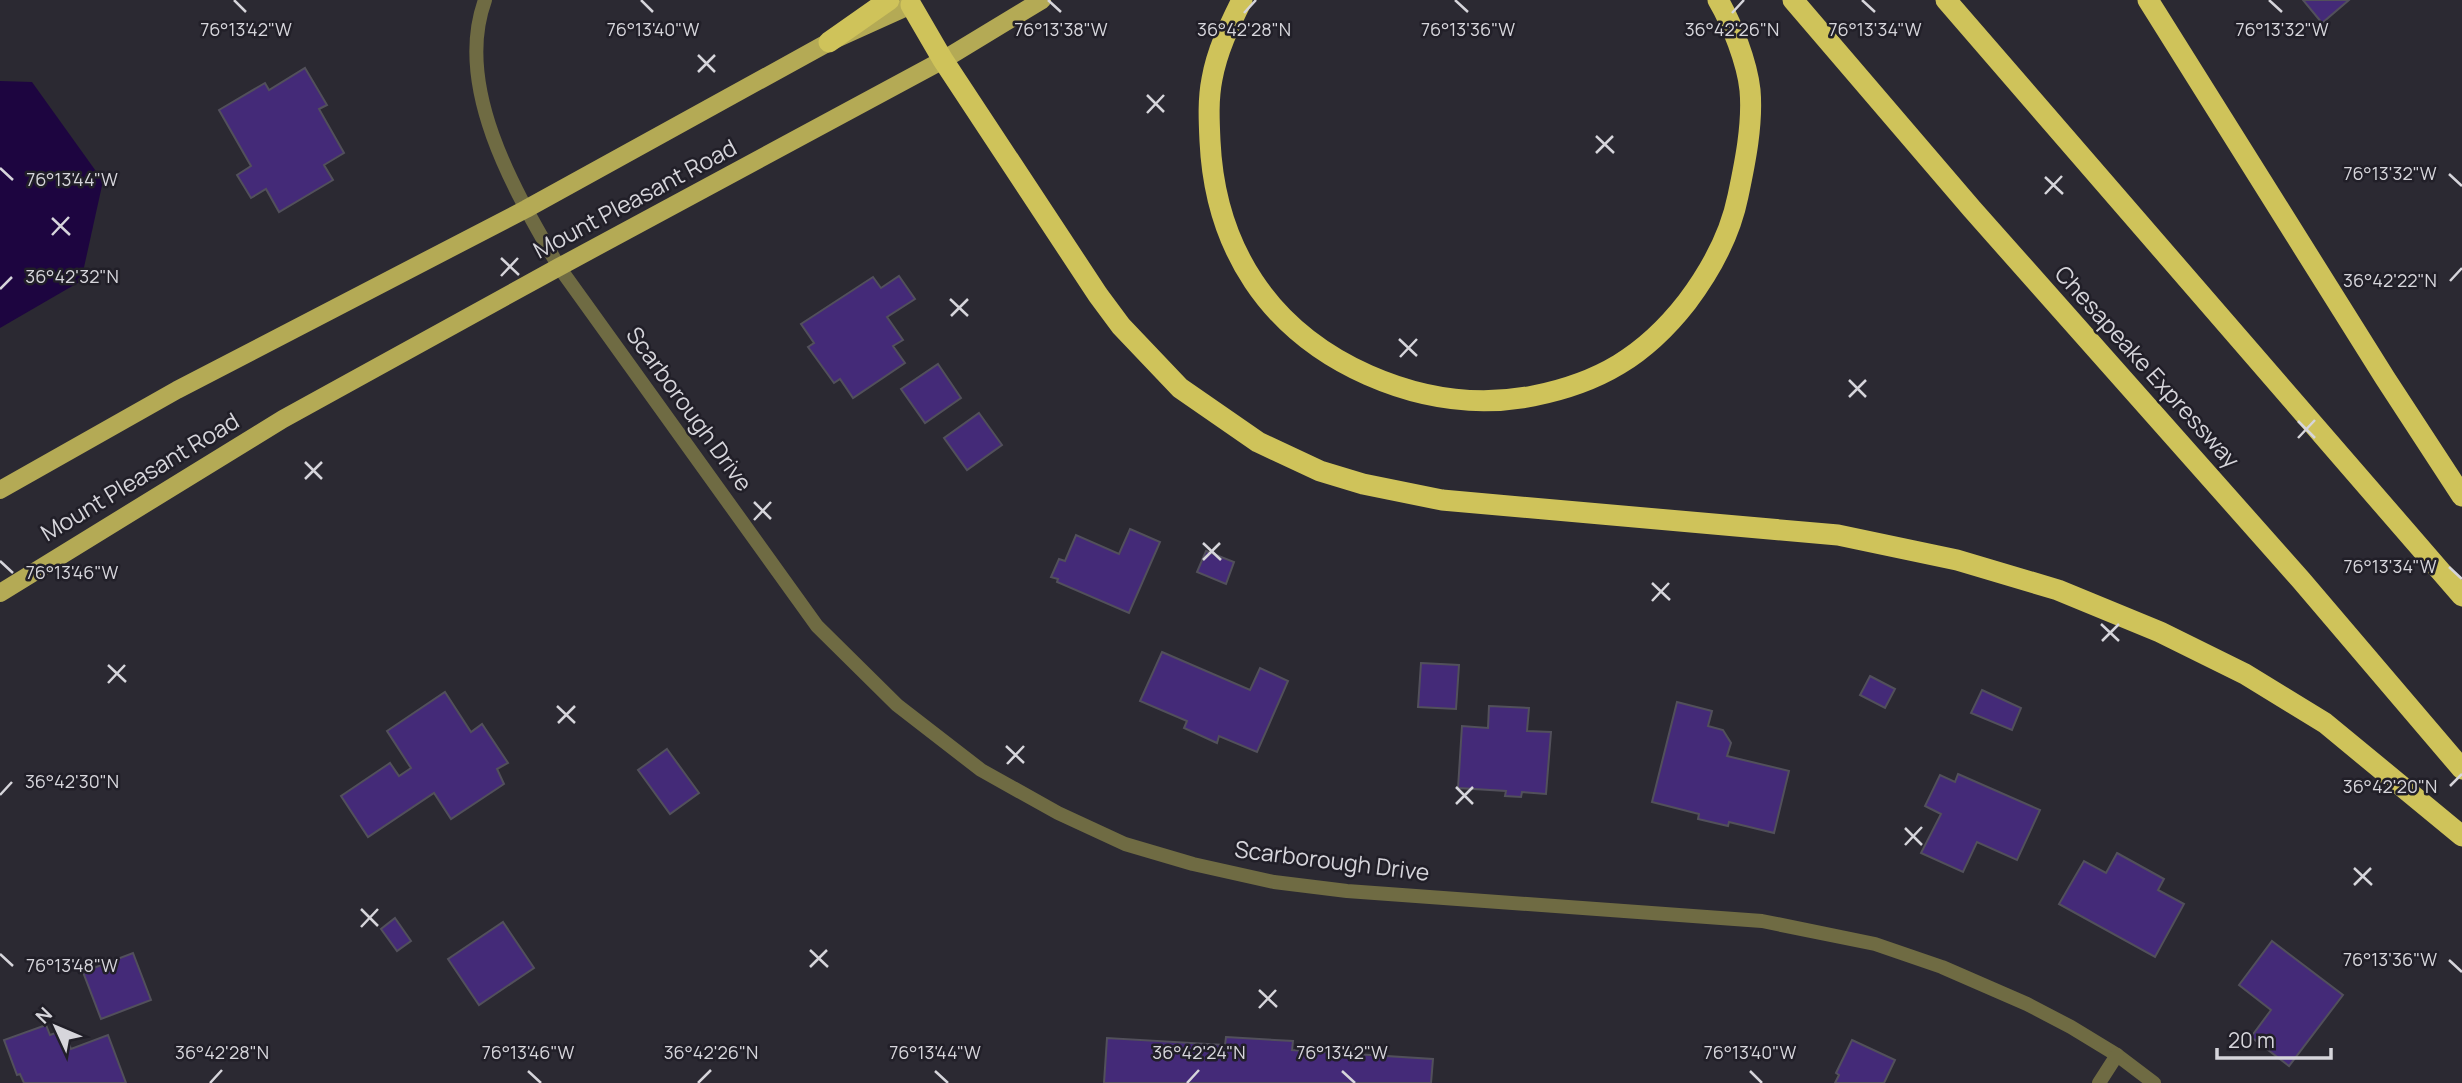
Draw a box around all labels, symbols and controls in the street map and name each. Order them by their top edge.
text: 76°13'42"W [200,17,292,41]
text: 76°13'40"W [607,17,699,41]
text: 76°13'38"W [1014,17,1108,41]
text: 36°42'28"N [1197,17,1291,41]
text: 76°13'36"W [1421,17,1515,41]
text: 36°42'26"N [1685,17,1779,41]
text: 76°13'34"W [1828,17,1922,41]
text: 76°13'32"W [2235,17,2329,41]
street label: Mount Pleasant Road [527,131,742,265]
text: 76°13'32"W [2343,161,2437,185]
text: 76°13'44"W [26,167,118,191]
street label: Chesapeake Expressway [2048,258,2247,475]
text: 36°42'32"N [25,264,119,288]
text: 36°42'22"N [2343,268,2437,292]
street label: Scarborough Drive [619,320,760,497]
street label: Mount Pleasant Road [34,404,245,548]
text: 76°13'34"W [2343,554,2437,578]
text: 76°13'46"W [26,560,118,584]
text: 36°42'30"N [25,769,119,793]
text: 36°42'20"N [2343,774,2437,798]
street label: Scarborough Drive [1233,832,1431,888]
text: 76°13'36"W [2343,947,2437,971]
text: 76°13'48"W [26,953,118,977]
north arrow [21,992,91,1062]
text: N [30,1001,58,1029]
scale bar [2217,1016,2331,1060]
text: 20 m [2228,1026,2275,1054]
text: 36°42'28"N [175,1040,269,1064]
text: 76°13'46"W [482,1040,574,1064]
text: 36°42'26"N [664,1040,758,1064]
text: 76°13'44"W [889,1040,981,1064]
text: 36°42'24"N [1152,1040,1246,1064]
text: 76°13'42"W [1296,1040,1388,1064]
text: 76°13'40"W [1704,1040,1796,1064]

